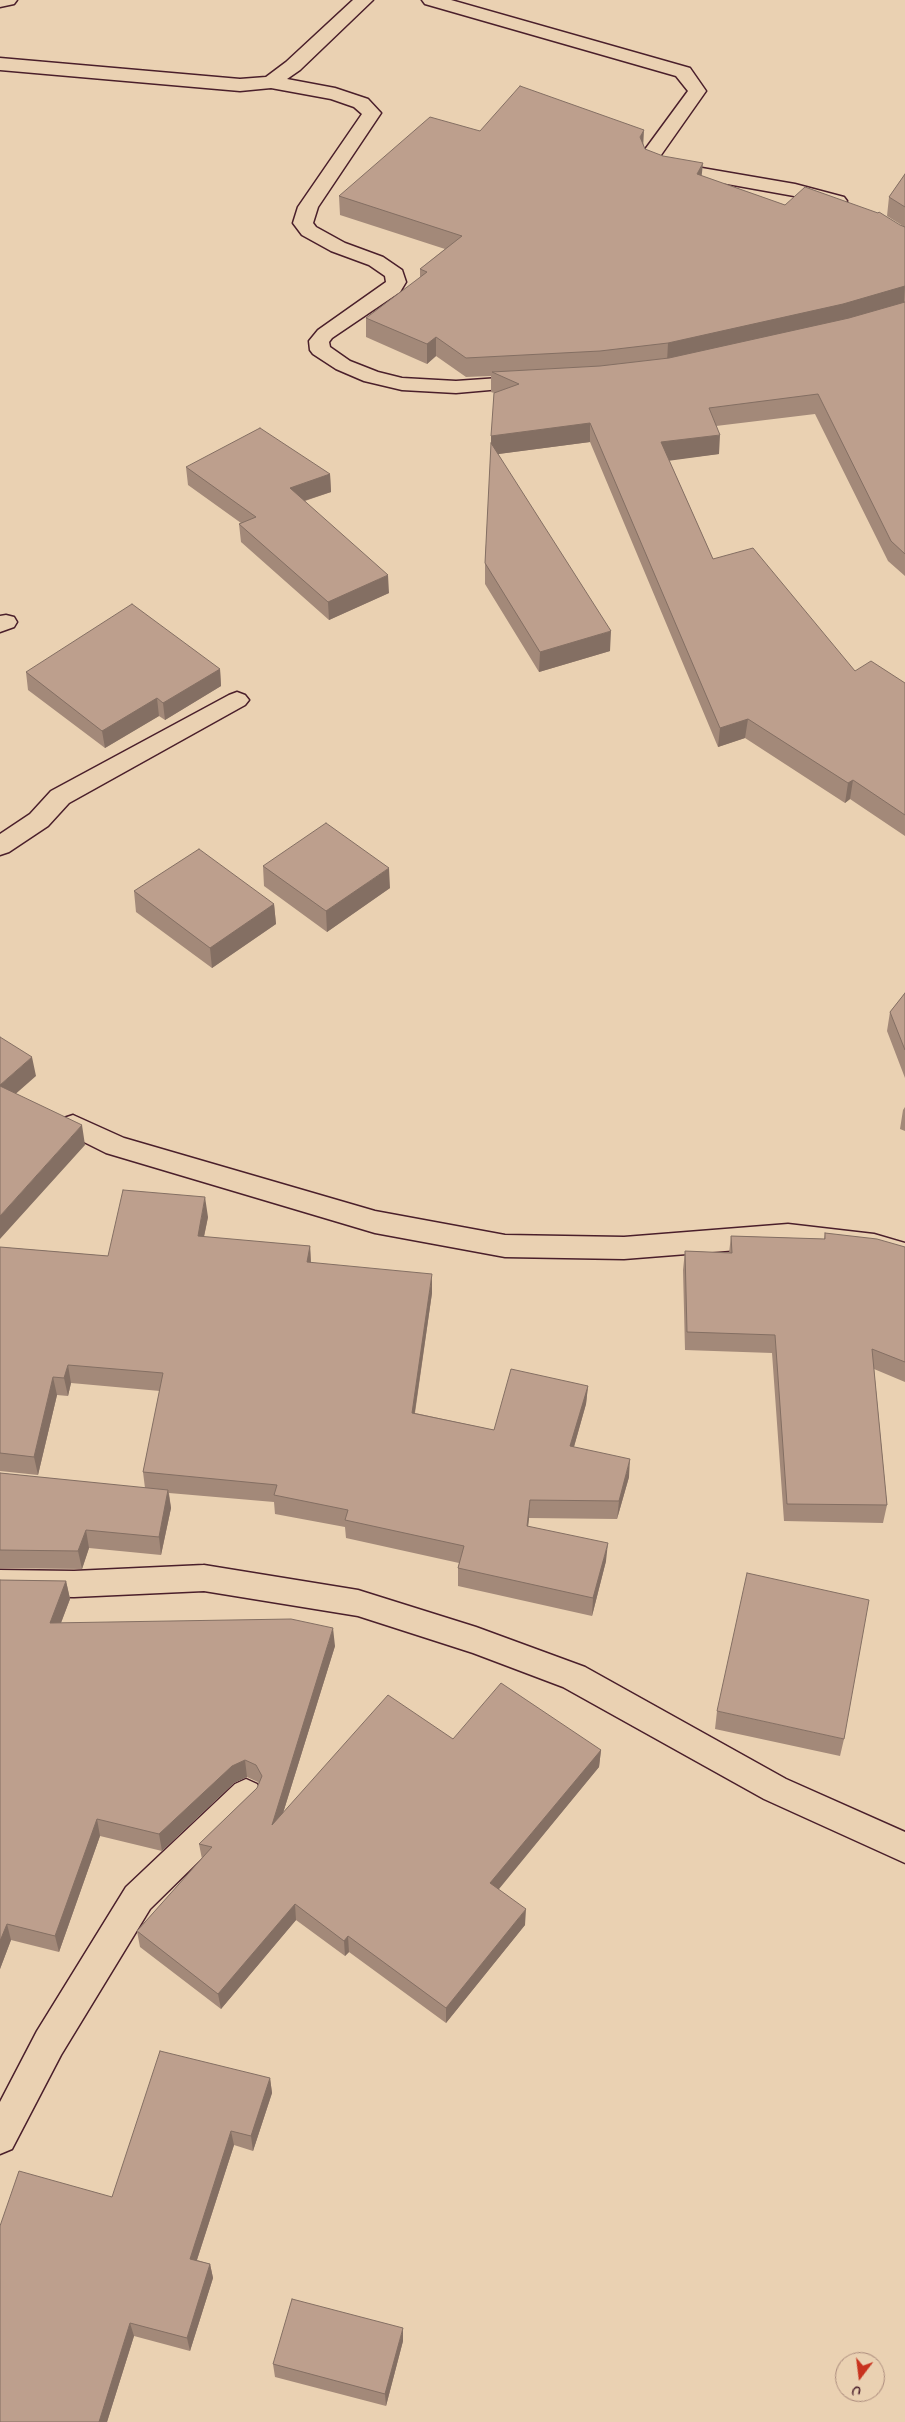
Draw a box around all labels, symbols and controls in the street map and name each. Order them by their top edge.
north arrow [835,2352,885,2402]
text: U [850,2381,863,2400]

